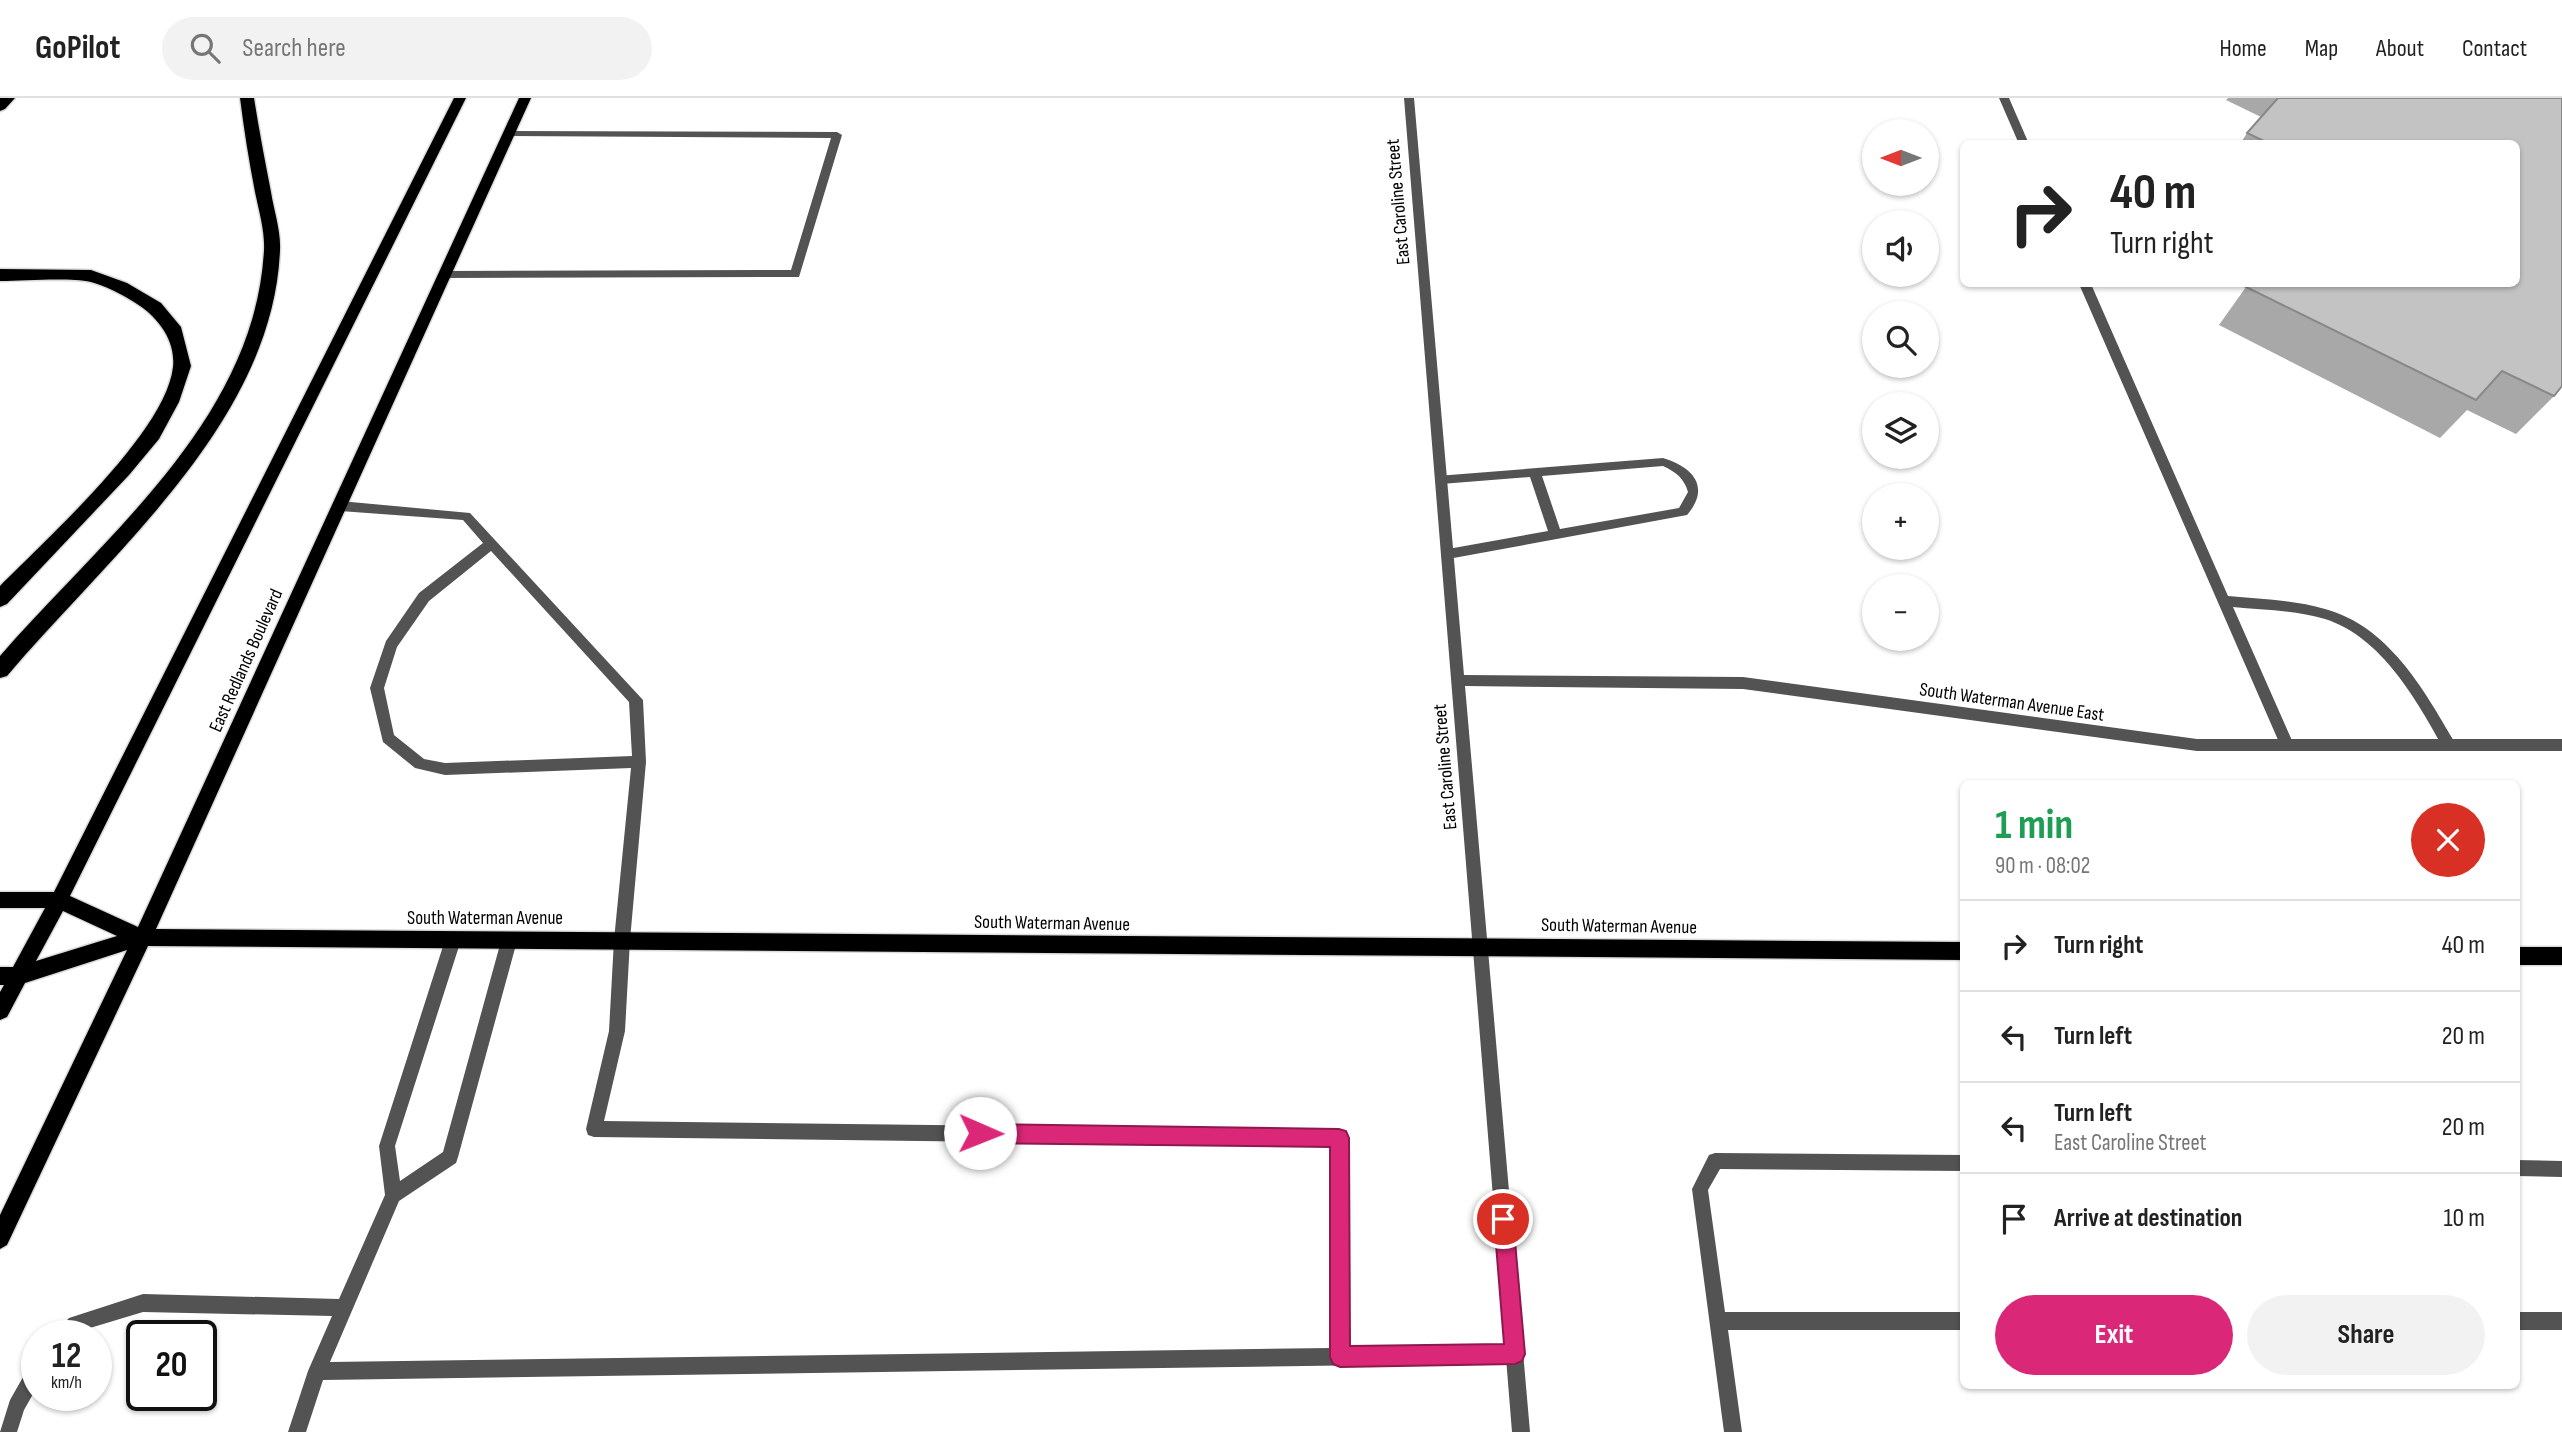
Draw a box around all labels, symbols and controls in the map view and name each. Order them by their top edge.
search box [162,17,652,80]
text: GoPilot [35,28,120,68]
icon: search [186,29,224,67]
text: Search here [242,33,346,64]
text: Home [2219,34,2267,63]
text: Map [2305,34,2338,63]
text: About [2376,34,2424,63]
text: Contact [2462,34,2527,63]
north arrow [1862,119,1939,196]
map controls [1862,119,1939,651]
street label: East Caroline Street [1382,138,1415,266]
text: 40 m [2110,164,2196,223]
icon: right [1995,168,2086,259]
button: sound [1862,210,1939,287]
text: Turn right [2110,224,2214,263]
button: search [1862,301,1939,378]
button: layers [1862,392,1939,469]
button: + [1862,483,1939,560]
button: − [1862,574,1939,651]
street label: East Redlands Boulevard [205,586,288,736]
street label: South Waterman Avenue East [1918,678,2106,727]
street label: East Caroline Street [1429,703,1462,831]
text: 1 min [1995,800,2073,851]
button: close [2411,803,2485,877]
text: 90 m · 08:02 [1995,852,2090,880]
street label: South Waterman Avenue [407,907,563,930]
street label: South Waterman Avenue [974,911,1130,936]
street label: South Waterman Avenue [1541,914,1697,939]
icon: right [1995,927,2033,965]
text: Turn right [2054,930,2143,961]
text: 40 m [2442,930,2485,961]
icon: left [1995,1018,2033,1056]
text: Turn left [2054,1021,2132,1052]
text: 20 m [2442,1021,2485,1052]
position arrow [943,1096,1017,1170]
text: Turn left [2054,1098,2132,1129]
icon: left [1995,1109,2033,1147]
text: 20 m [2442,1112,2485,1143]
text: East Caroline Street [2054,1129,2207,1157]
pin [1473,1189,1533,1249]
icon: arrive [1484,1200,1522,1238]
icon: arrive [1995,1200,2033,1238]
text: Arrive at destination [2054,1203,2242,1234]
text: 10 m [2443,1203,2485,1234]
button: Exit [1995,1295,2233,1375]
button: Share [2247,1295,2485,1375]
speed limit sign: 20 [126,1320,217,1411]
text: 12 [52,1335,81,1378]
text: km/h [51,1372,82,1393]

